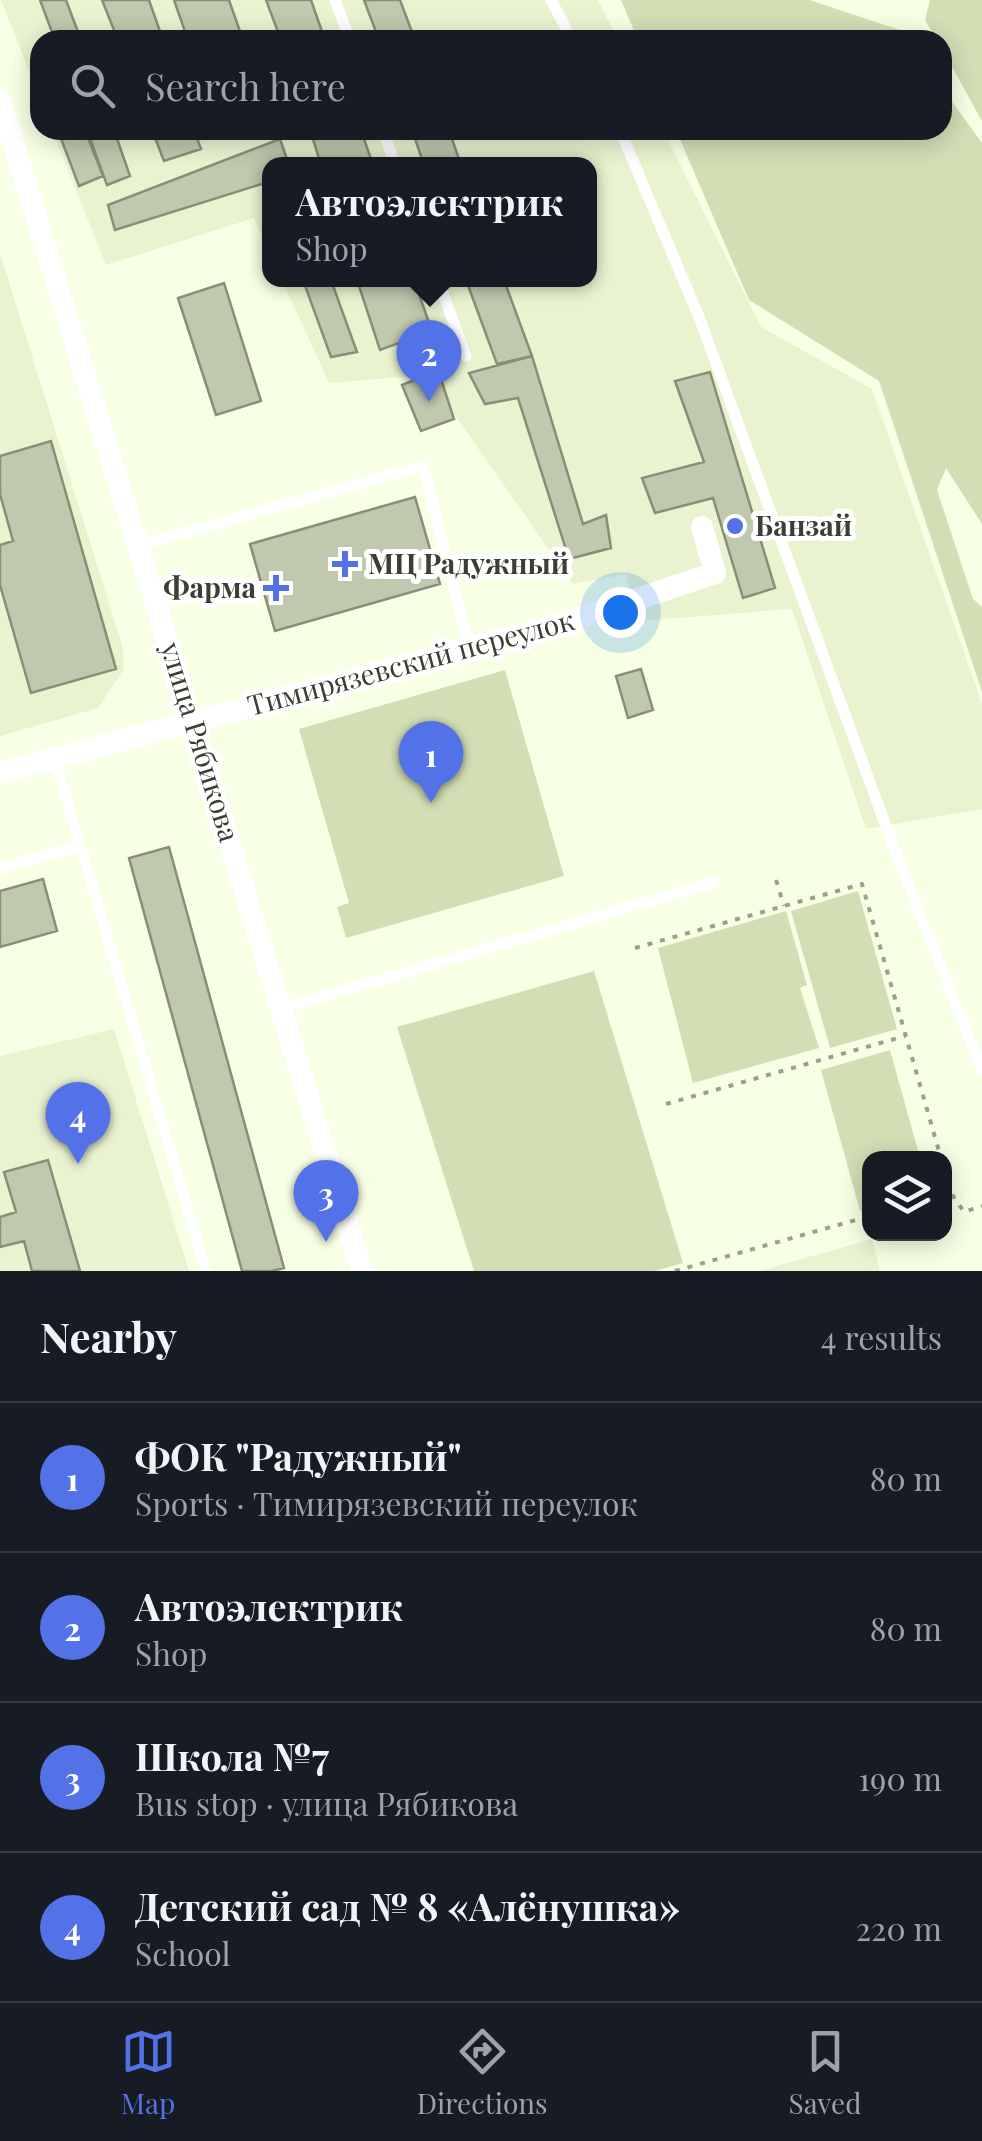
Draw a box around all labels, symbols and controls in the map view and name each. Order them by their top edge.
search box [30,30,952,140]
icon: search [65,58,120,113]
text: Search here [145,60,346,111]
popup [262,157,597,287]
text: Автоэлектрик [295,175,564,226]
text: Shop [295,226,368,269]
pin: 2 [396,320,462,402]
place label: Банзай [755,506,852,543]
marker: Банзай [724,515,746,537]
place label: МЦ Радужный [368,544,569,581]
marker: МЦ Радужный [332,551,358,577]
place label: Фарма [164,568,256,605]
marker: Фарма [265,577,287,599]
your location [595,587,646,638]
street label: Тимирязевский переулок [243,600,578,723]
street label: улица Рябикова [153,636,249,846]
pin: 1 [398,720,464,803]
pin: 4 [46,1082,110,1164]
map controls [862,1151,952,1241]
button: layers [862,1151,952,1241]
pin: 3 [294,1160,358,1242]
text: Nearby [40,1308,177,1364]
text: 4 results [821,1315,942,1358]
text: ФОК "Радужный" [135,1430,462,1481]
text: 1 [66,1456,79,1499]
text: 80 m [870,1456,942,1499]
text: Sports · Тимирязевский переулок [135,1481,638,1524]
text: Автоэлектрик [135,1580,403,1631]
text: 2 [64,1606,81,1649]
text: 80 m [870,1606,942,1649]
text: Shop [135,1631,207,1674]
text: Школа №7 [135,1730,329,1781]
text: 3 [65,1756,80,1799]
text: 190 m [858,1756,942,1799]
text: Bus stop · улица Рябикова [135,1781,518,1824]
text: Детский сад № 8 «Алёнушка» [135,1880,680,1931]
text: 4 [64,1906,81,1949]
text: 220 m [856,1906,942,1949]
text: School [135,1931,231,1974]
tab: Map [121,2024,176,2121]
tab: Directions [417,2024,547,2121]
tab: Saved [789,2024,861,2121]

